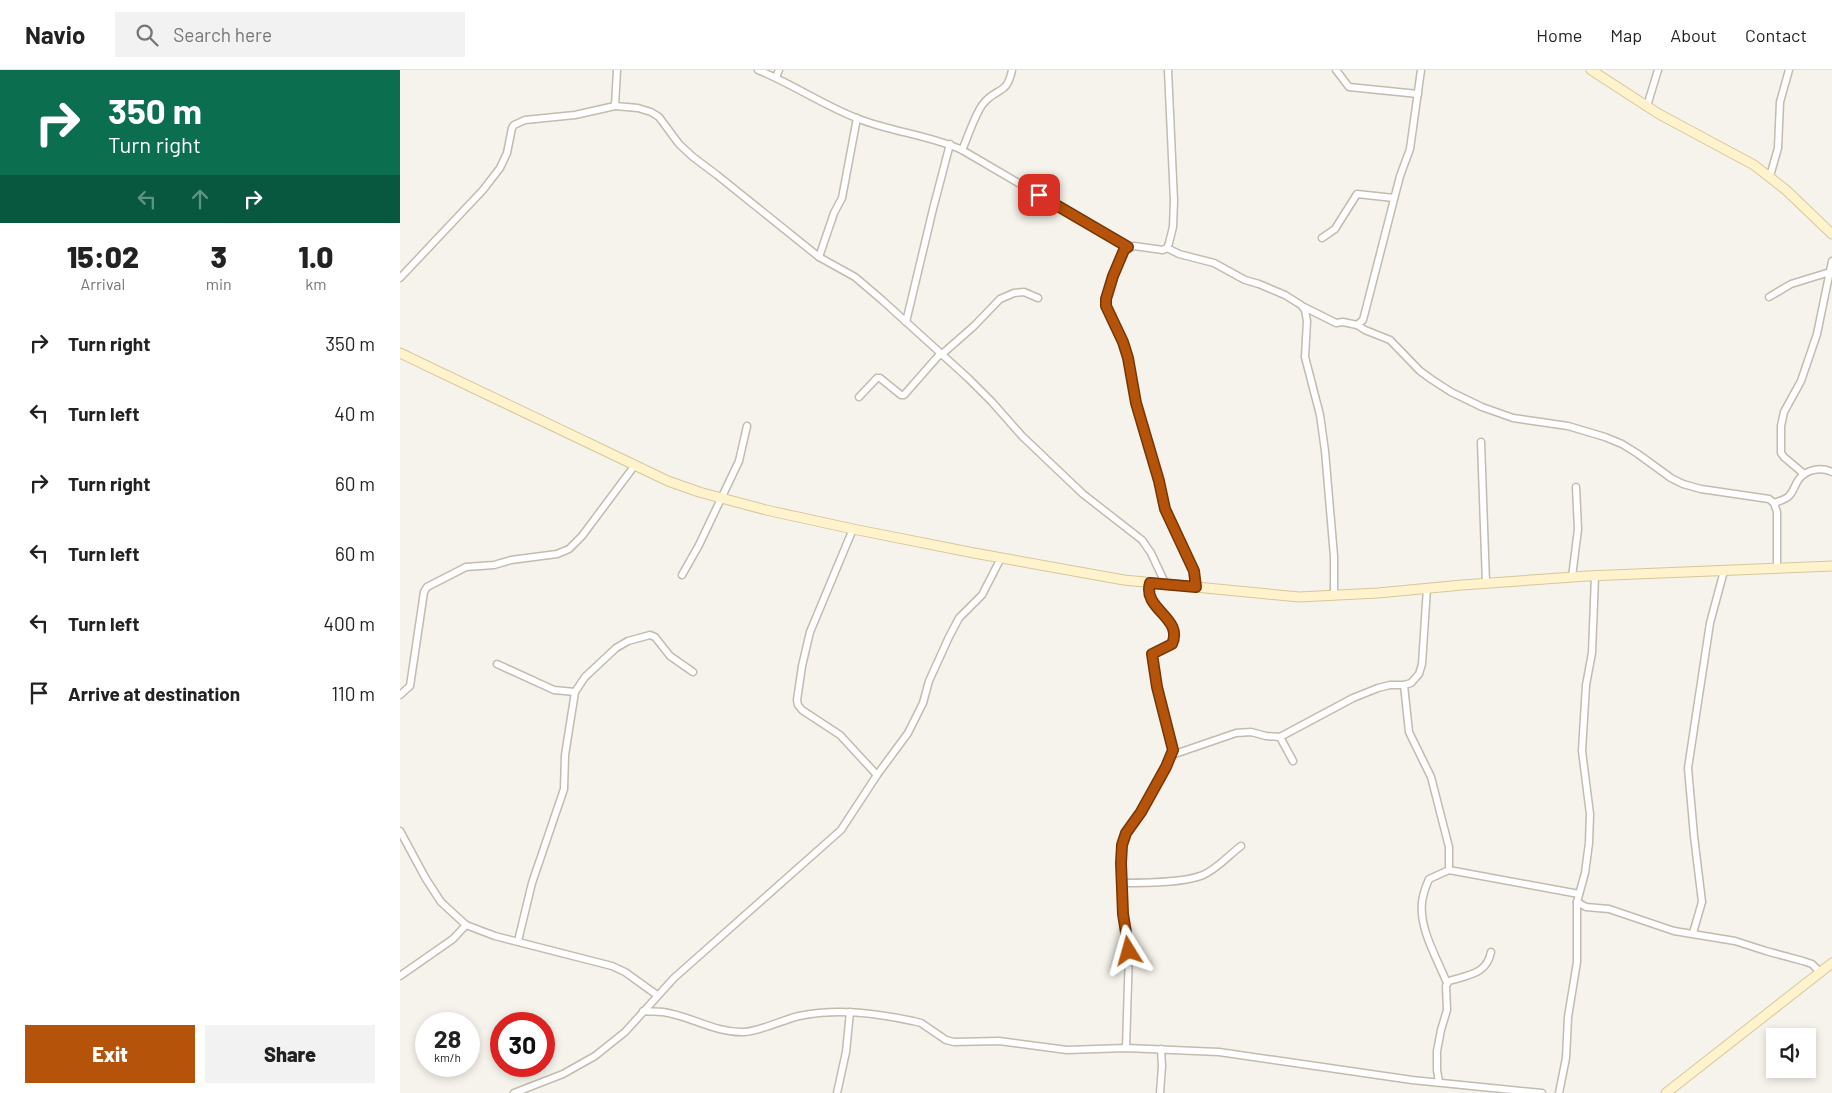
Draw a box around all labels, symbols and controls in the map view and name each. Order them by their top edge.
search box [115,12,465,57]
text: Navio [25,20,85,49]
icon: search [133,21,161,49]
text: Search here [173,23,272,46]
text: Home [1536,24,1582,46]
text: Map [1610,24,1642,46]
text: About [1670,24,1717,46]
text: Contact [1745,24,1807,46]
text: 350 m [108,89,202,131]
icon: right [25,90,90,155]
text: Turn right [108,131,201,157]
pin [1018,174,1060,216]
icon: arrive [1025,181,1053,209]
icon: left [133,185,161,213]
icon: ahead [186,185,214,213]
icon: right [239,185,267,213]
text: 15:02 [67,238,139,274]
text: 3 [210,238,227,274]
text: 1.0 [298,238,333,274]
text: Arrival [80,274,125,293]
text: min [206,274,232,293]
text: km [305,274,326,293]
icon: right [25,329,53,357]
text: Turn right [68,332,150,355]
text: 350 m [325,332,375,355]
icon: left [25,399,53,427]
text: Turn left [68,402,139,425]
text: 40 m [334,402,375,425]
icon: right [25,469,53,497]
text: Turn right [68,472,150,495]
text: 60 m [335,472,375,495]
icon: left [25,539,53,567]
text: Turn left [68,542,139,565]
text: 60 m [335,542,375,565]
icon: left [25,609,53,637]
text: Turn left [68,612,139,635]
text: 400 m [324,612,375,635]
icon: arrive [25,679,53,707]
text: Arrive at destination [68,682,240,705]
text: 110 m [331,682,375,705]
position arrow [1102,924,1154,976]
speed limit sign: 30 [490,1012,555,1077]
text: 28 [434,1023,461,1053]
button: Exit [25,1025,195,1083]
button: Share [205,1025,375,1083]
map controls [1766,1028,1816,1078]
button: sound [1766,1028,1816,1078]
text: km/h [434,1050,461,1064]

